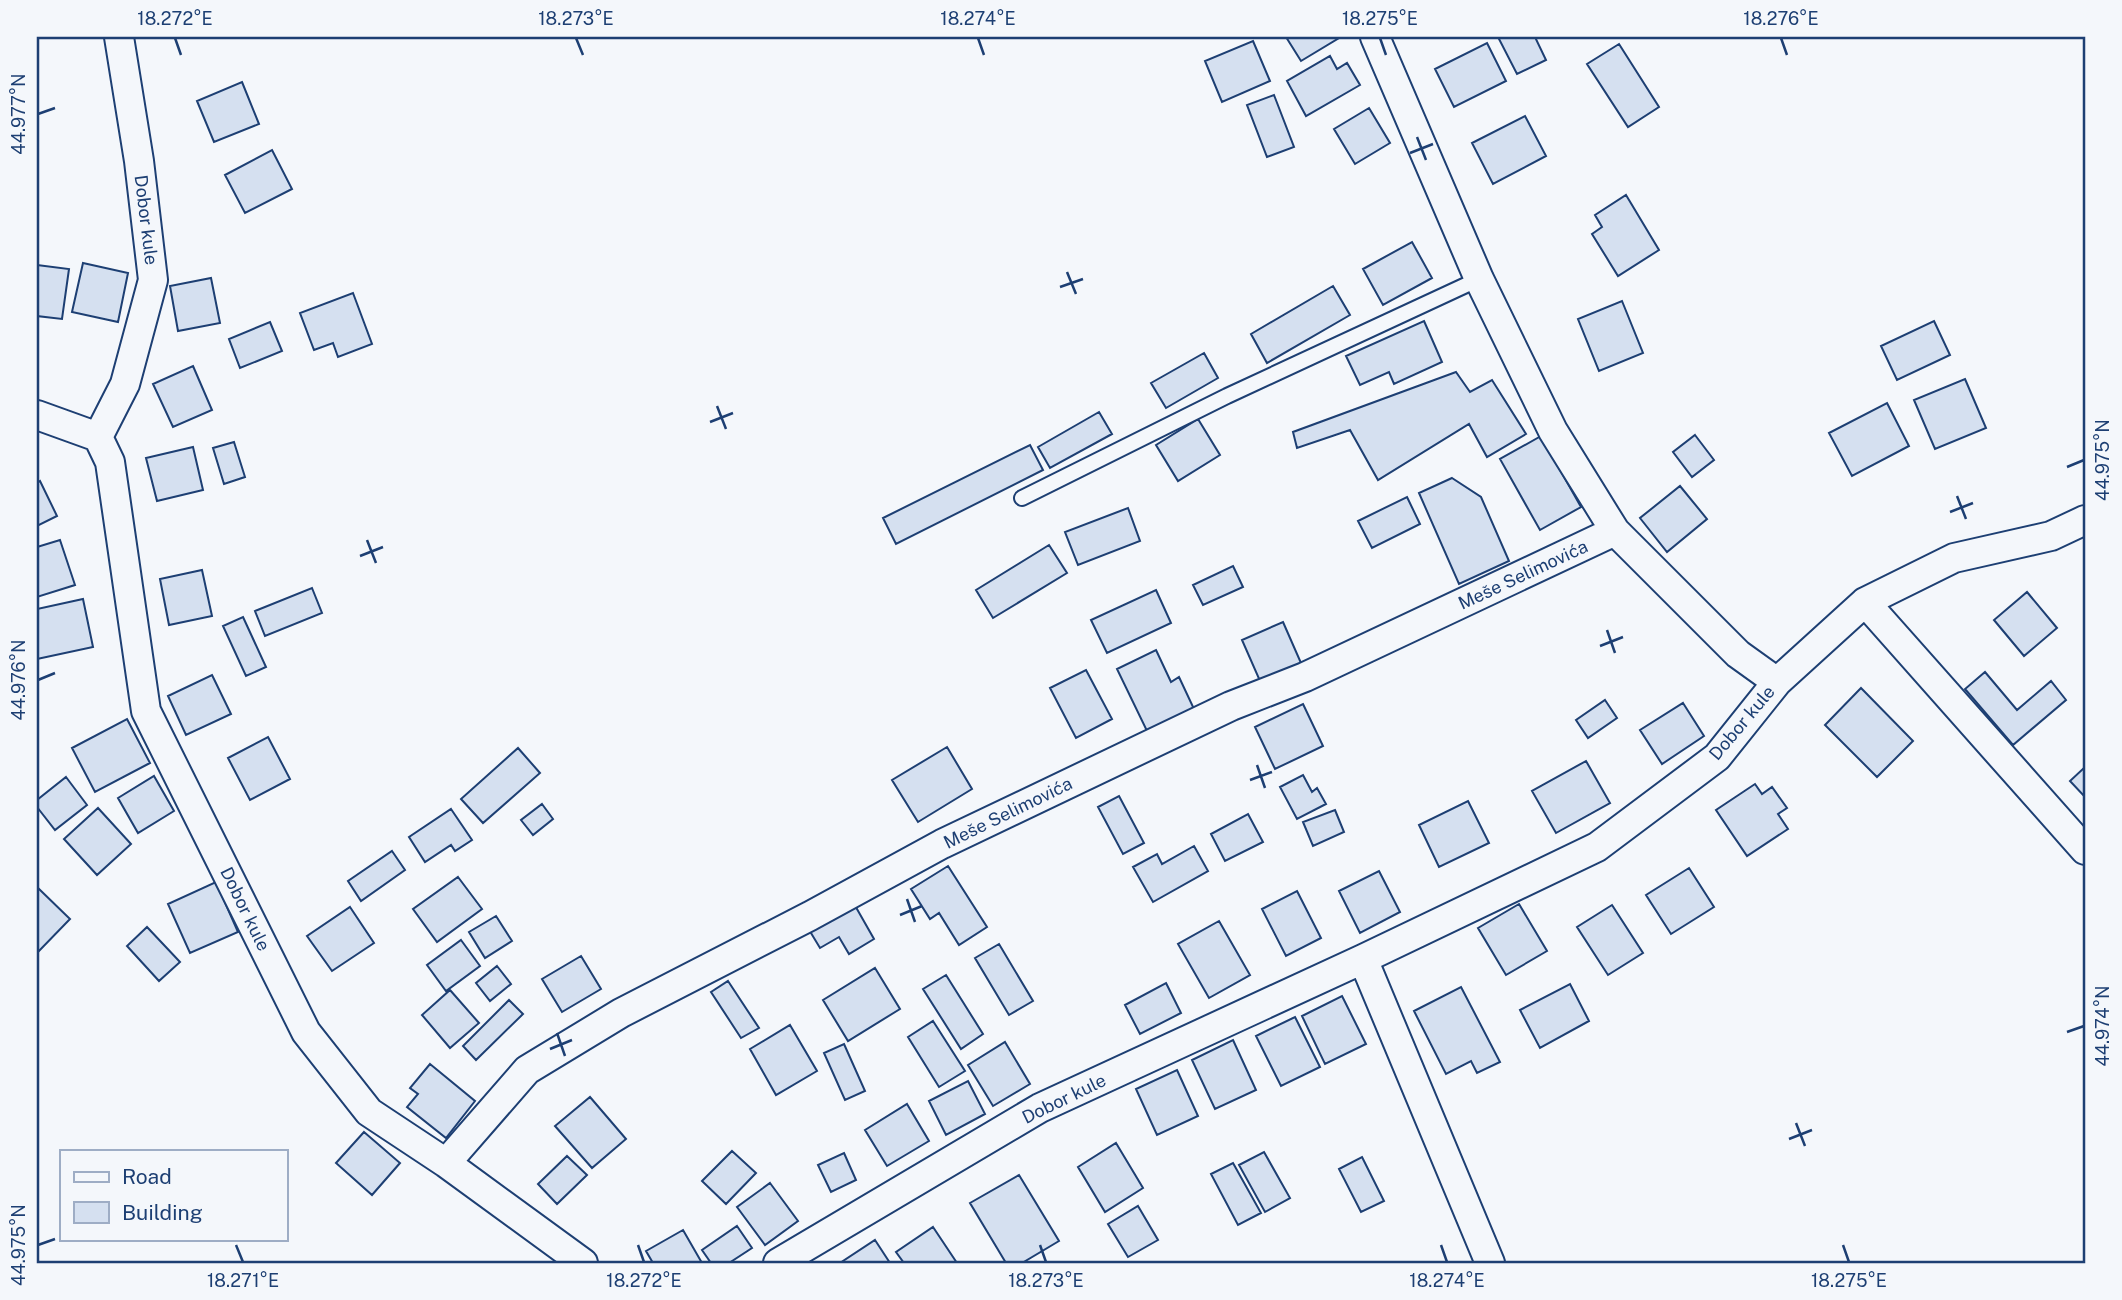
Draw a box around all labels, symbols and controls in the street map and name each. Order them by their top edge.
text: 18.272°E [137,8,213,29]
text: 18.273°E [538,8,614,29]
text: 18.274°E [940,8,1016,29]
text: 18.275°E [1342,8,1418,29]
text: 18.276°E [1743,8,1819,29]
text: 44.977°N [8,73,29,155]
street label: Dobor kule [131,174,162,266]
text: 44.975°N [2092,419,2113,501]
street label: Meše Selimovića [1455,535,1591,614]
text: 44.976°N [8,639,29,721]
street label: Dobor kule [1704,681,1779,764]
street label: Meše Selimovića [940,772,1075,853]
street label: Dobor kule [216,863,275,954]
text: 44.974°N [2092,985,2113,1067]
street label: Dobor kule [1018,1069,1109,1128]
legend [60,1150,287,1240]
text: Road [122,1164,172,1189]
text: Building [122,1200,203,1225]
text: 44.975°N [8,1204,29,1286]
text: 18.271°E [207,1270,279,1291]
text: 18.272°E [606,1270,682,1291]
text: 18.273°E [1008,1270,1084,1291]
text: 18.274°E [1409,1270,1485,1291]
text: 18.275°E [1811,1270,1887,1291]

